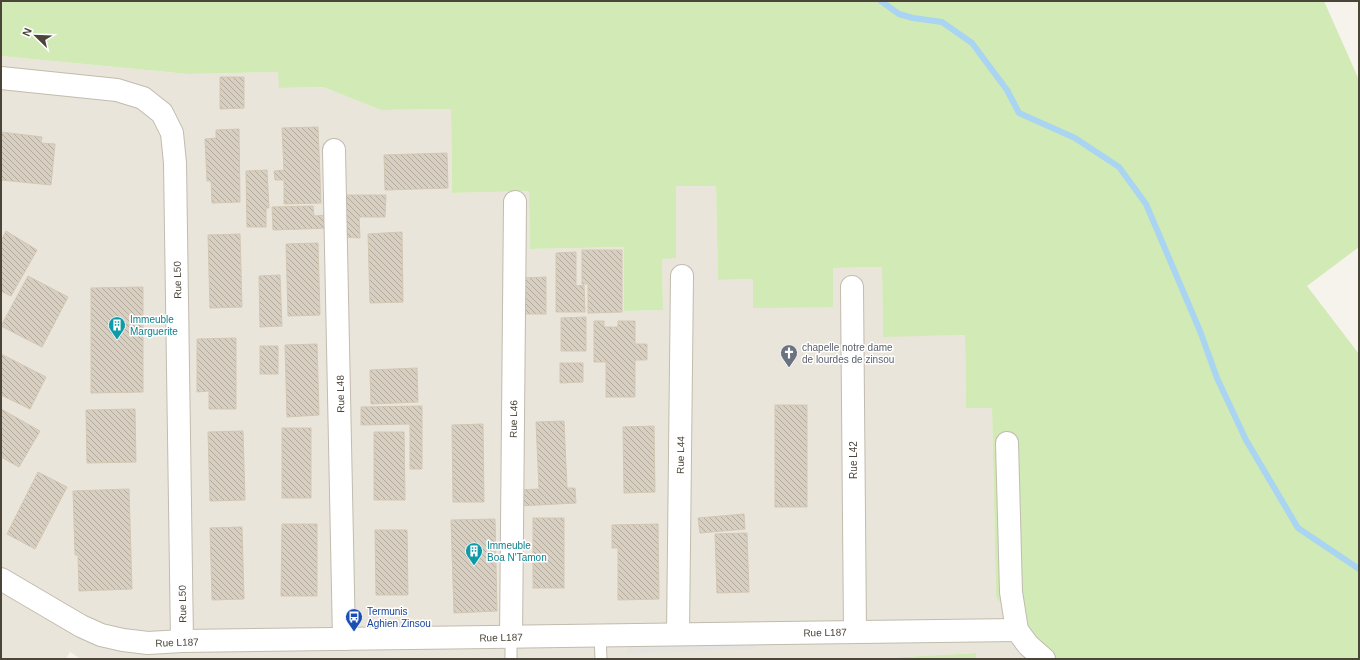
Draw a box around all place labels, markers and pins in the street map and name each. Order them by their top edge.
place label: Immeuble Marguerite [130,314,178,337]
building icon: Immeuble Marguerite [107,315,127,340]
place label: chapelle notre dame de lourdes de zinsou [802,342,894,365]
church icon: chapelle notre dame de lourdes de zinsou [779,343,799,368]
place label: Immeuble Boa N'Tamon [487,540,547,563]
building icon: Immeuble Boa N'Tamon [464,541,484,566]
place label: Termunis Aghien Zinsou [367,606,431,629]
bus stop icon: Termunis Aghien Zinsou [344,607,364,632]

